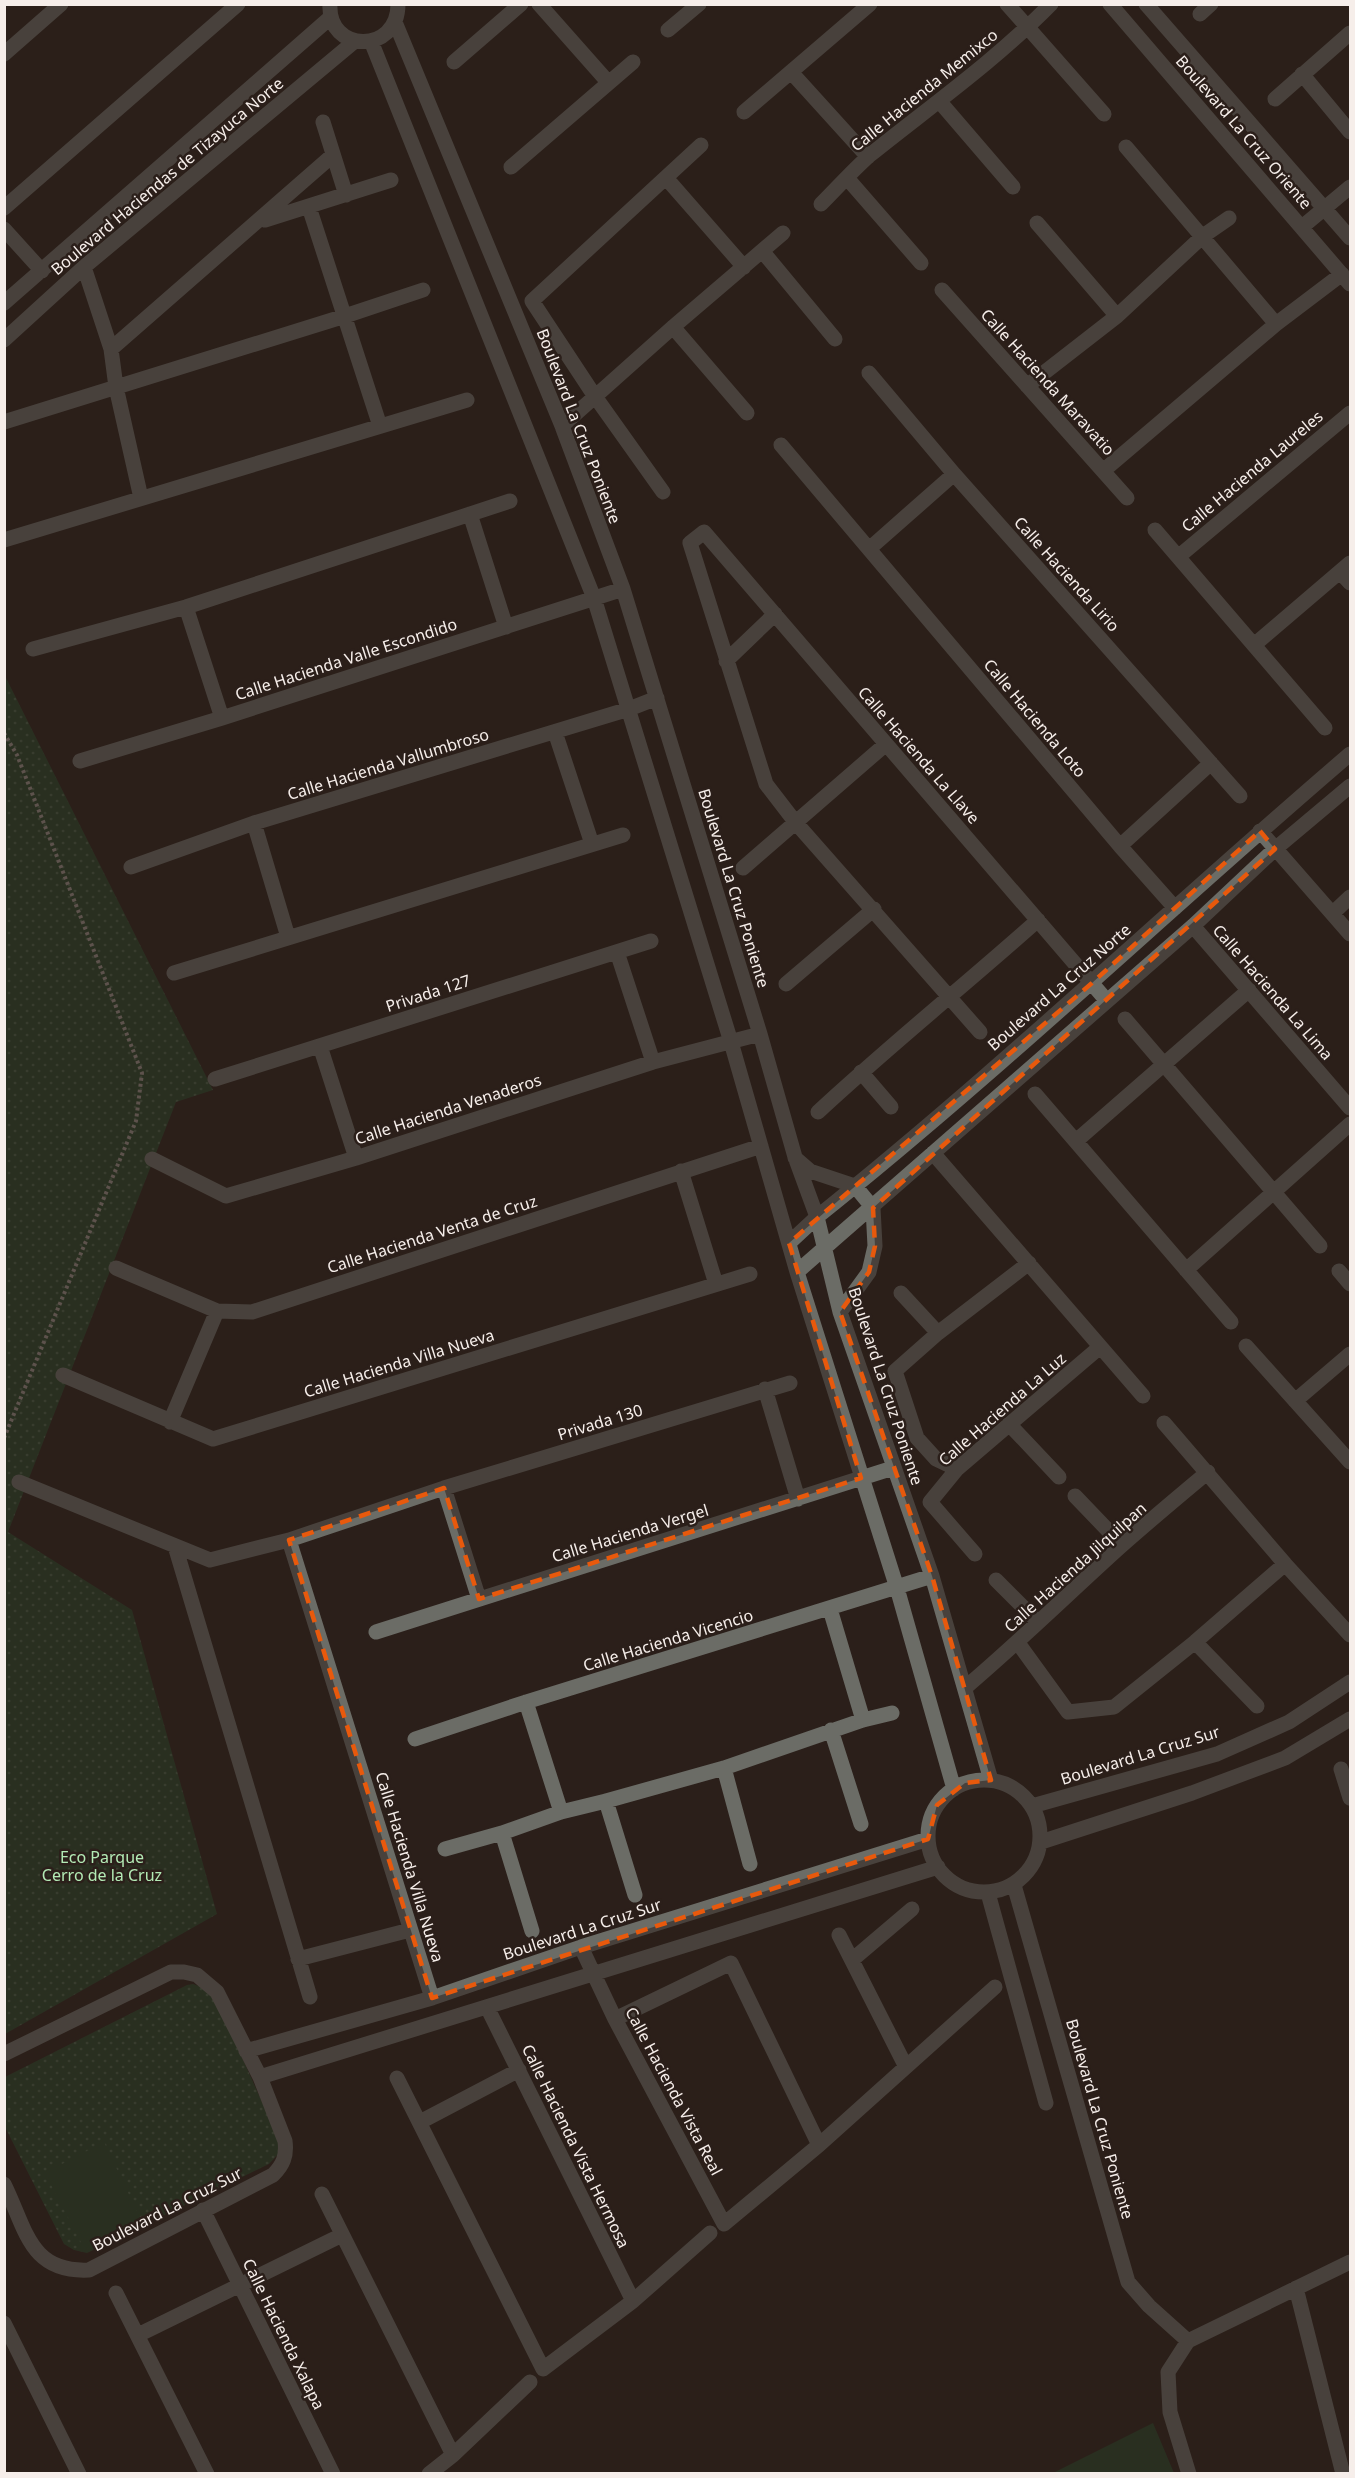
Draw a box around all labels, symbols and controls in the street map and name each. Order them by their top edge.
street label: Calle Hacienda Memixco [846,24,1002,156]
street label: Boulevard La Cruz Oriente [1171,50,1317,214]
street label: Boulevard Haciendas de Tizayuca Norte [46,72,288,280]
street label: Calle Hacienda Maravatio [976,304,1120,460]
street label: Boulevard La Cruz Poniente [532,325,626,527]
street label: Calle Hacienda Laureles [1177,405,1327,537]
street label: Calle Hacienda Lirio [1009,512,1125,636]
street label: Calle Hacienda Valle Escondido [232,613,460,705]
street label: Calle Hacienda Loto [979,654,1091,782]
street label: Calle Hacienda La Llave [853,682,985,828]
street label: Calle Hacienda Vallumbroso [285,723,491,805]
street label: Boulevard La Cruz Poniente [693,786,775,990]
street label: Boulevard La Cruz Norte [983,919,1135,1055]
street label: Calle Hacienda La Lima [1208,919,1338,1065]
street label: Privada 127 [383,969,473,1017]
street label: Calle Hacienda Venaderos [352,1068,544,1150]
street label: Calle Hacienda Venta de Cruz [324,1190,540,1278]
street label: Boulevard La Cruz Poniente [844,1284,928,1488]
street label: Calle Hacienda Villa Nueva [301,1324,497,1402]
street label: Calle Hacienda La Luz [934,1347,1070,1471]
street label: Privada 130 [555,1399,645,1445]
street label: Calle Hacienda Jilquilpan [999,1497,1151,1637]
street label: Calle Hacienda Vergel [549,1499,711,1567]
street label: Calle Hacienda Vicencio [580,1604,756,1676]
street label: Boulevard La Cruz Sur [1058,1720,1223,1790]
street label: Calle Hacienda Villa Nueva [371,1769,449,1965]
park label: Eco Parque Cerro de la Cruz [42,1846,162,1886]
street label: Boulevard La Cruz Sur [500,1893,664,1965]
street label: Calle Hacienda Vista Real [620,2003,728,2179]
street label: Boulevard La Cruz Poniente [1061,2016,1139,2222]
street label: Calle Hacienda Vista Hermosa [517,2040,635,2252]
street label: Boulevard La Cruz Sur [88,2162,246,2256]
street label: Calle Hacienda Xalapa [238,2255,330,2413]

